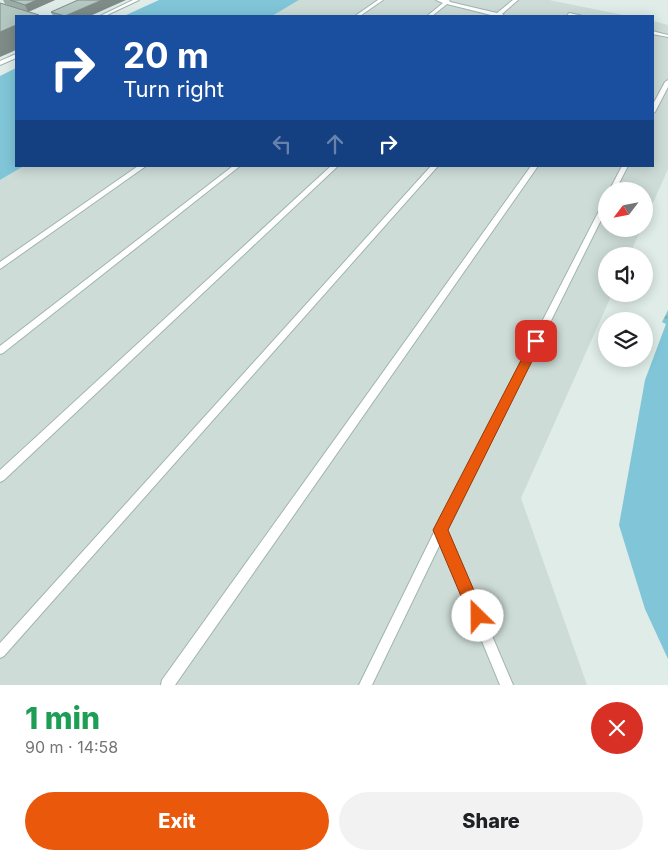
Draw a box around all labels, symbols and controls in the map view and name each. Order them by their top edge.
text: 20 m [123,34,209,76]
icon: right [40,35,105,100]
text: Turn right [123,76,224,102]
icon: left [268,130,296,158]
icon: ahead [321,130,349,158]
icon: right [374,130,402,158]
north arrow [598,182,652,238]
map controls [598,182,653,367]
button: sound [598,247,653,302]
button: layers [598,312,653,367]
pin [515,320,557,362]
icon: arrive [522,327,550,355]
position arrow [451,589,503,641]
text: 1 min [25,700,100,736]
button: close [591,702,643,754]
text: 90 m · 14:58 [25,737,118,757]
button: Exit [25,792,329,850]
button: Share [339,792,643,850]

